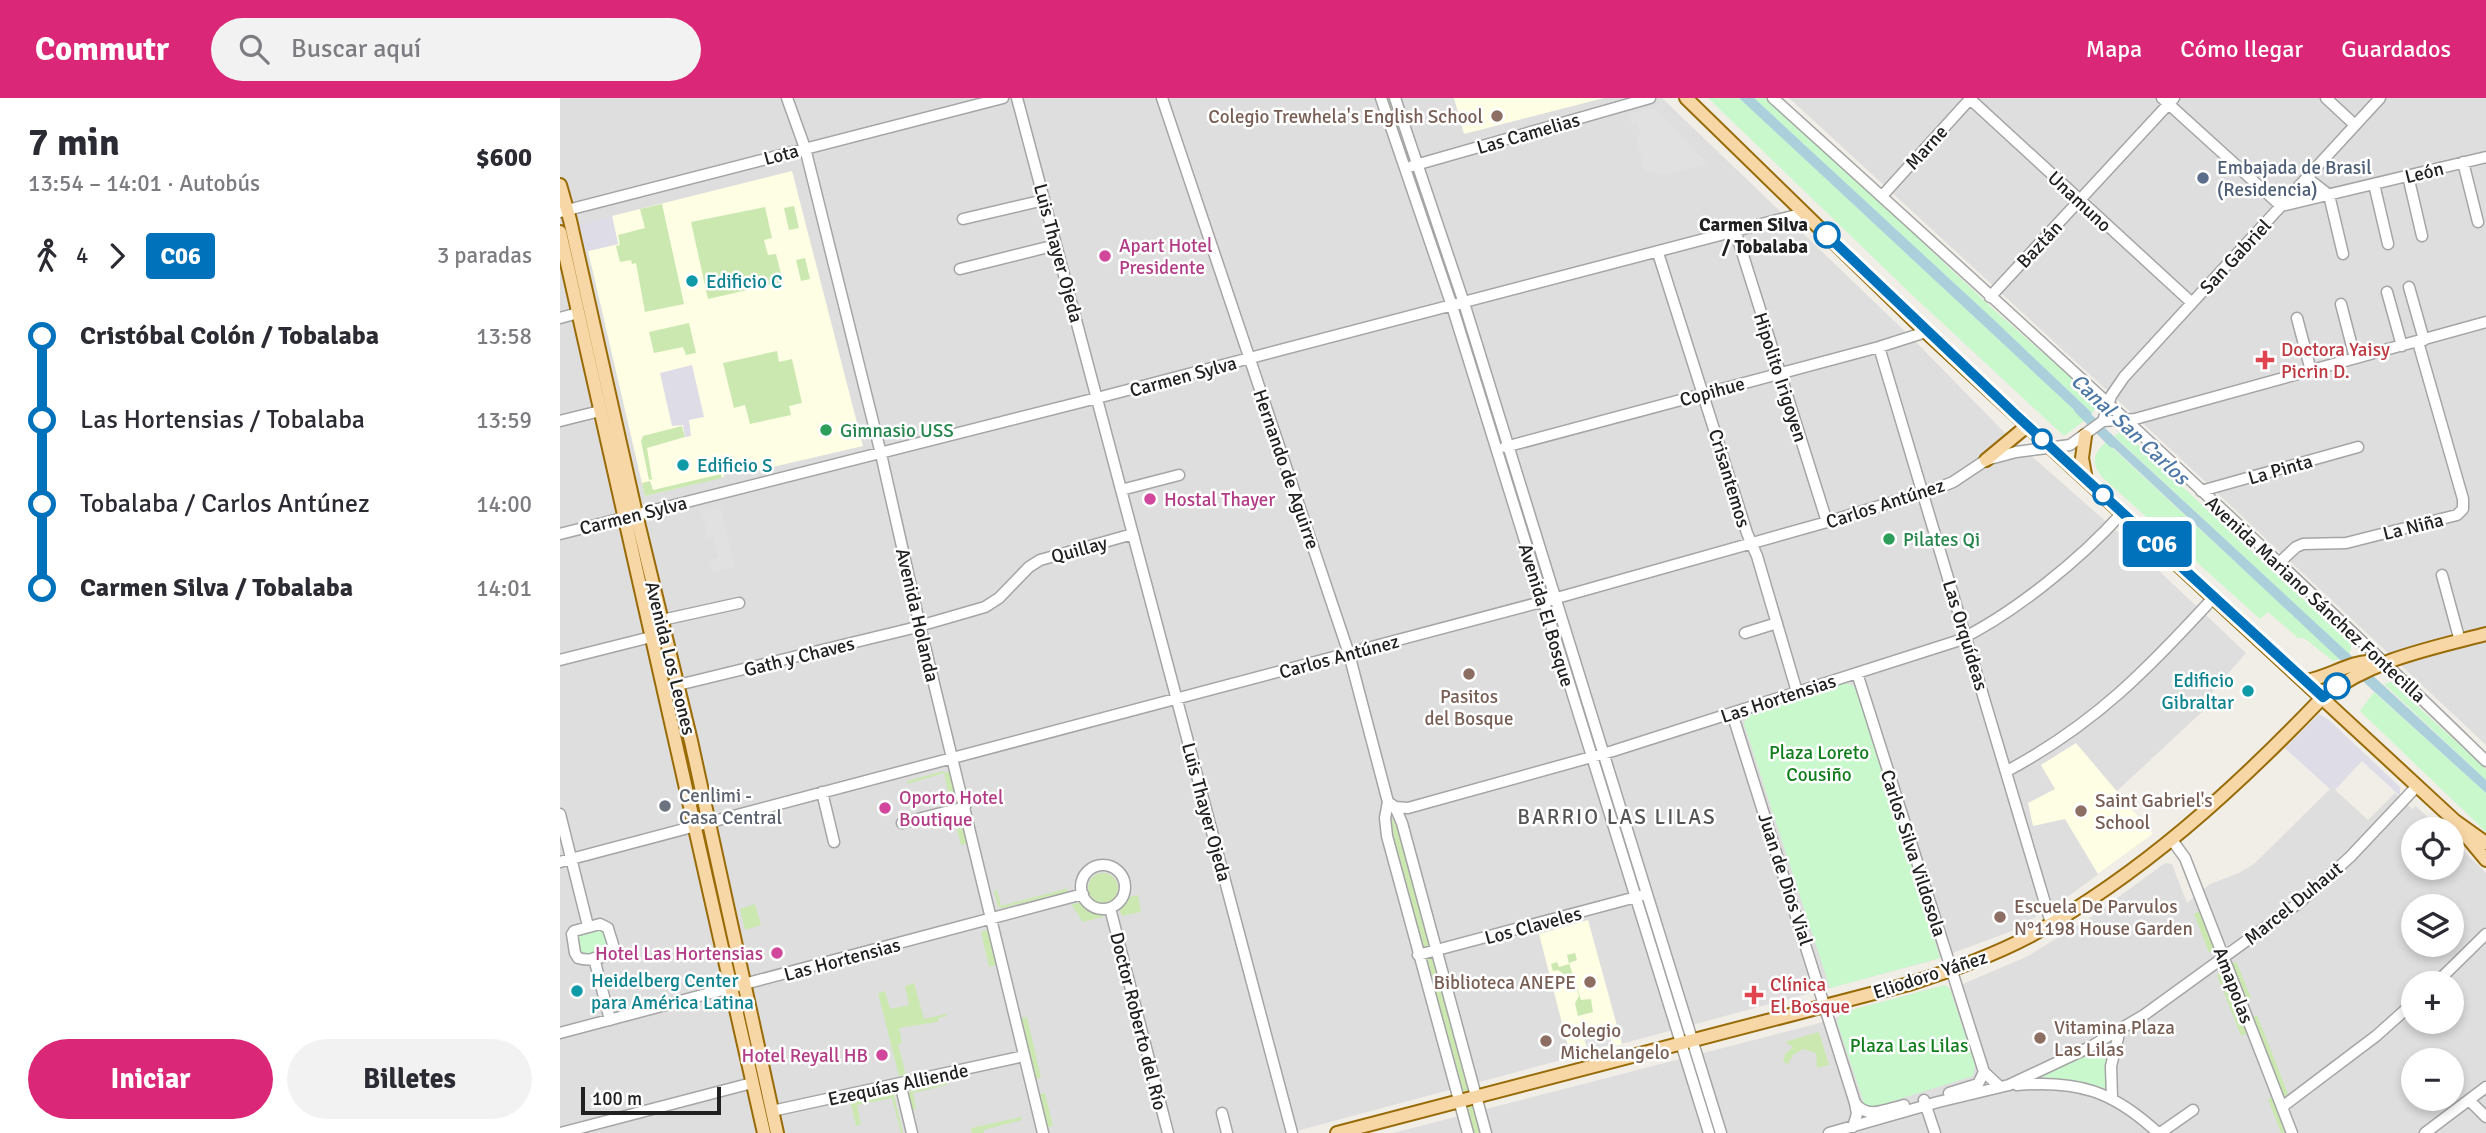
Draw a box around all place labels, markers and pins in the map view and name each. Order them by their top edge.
place label: Colegio Trewhela's English School [1208,105,1483,129]
marker: Colegio Trewhela's English School [1489,108,1505,124]
place label: Embajada de Brasil (Residencia) [2217,156,2372,202]
marker: Embajada de Brasil (Residencia) [2195,170,2211,186]
place label: Carmen Silva / Tobalaba [1699,213,1808,259]
marker: Carmen Silva / Tobalaba [1814,222,1840,248]
place label: Apart Hotel Presidente [1119,234,1213,280]
marker: Apart Hotel Presidente [1097,248,1113,264]
place label: Edificio C [706,270,782,294]
marker: Edificio C [684,273,700,289]
place label: Doctora Yaisy Picrin D. [2281,338,2390,384]
marker: Doctora Yaisy Picrin D. [2255,350,2275,370]
place label: Gimnasio USS [840,419,954,443]
marker: Gimnasio USS [818,422,834,438]
unlabelled marker [2032,429,2052,449]
place label: Edificio S [697,454,773,478]
marker: Edificio S [675,457,691,473]
unlabelled marker [2093,485,2113,505]
place label: Hostal Thayer [1164,488,1275,512]
marker: Hostal Thayer [1142,491,1158,507]
place label: Pilates Qi [1903,528,1980,552]
marker: Pilates Qi [1881,531,1897,547]
marker: Pasitos del Bosque [1461,666,1477,682]
place label: Edificio Gibraltar [2162,669,2234,715]
unlabelled marker [2324,673,2350,699]
marker: Edificio Gibraltar [2240,683,2256,699]
place label: Pasitos del Bosque [1425,685,1513,731]
place label: Cenlimi - Casa Central [679,784,782,830]
place label: Oporto Hotel Boutique [899,786,1003,832]
place label: Saint Gabriel's School [2095,789,2213,835]
marker: Cenlimi - Casa Central [657,798,673,814]
marker: Oporto Hotel Boutique [877,800,893,816]
marker: Saint Gabriel's School [2073,803,2089,819]
place label: Escuela De Parvulos N°1198 House Garden [2014,895,2193,941]
marker: Escuela De Parvulos N°1198 House Garden [1992,909,2008,925]
place label: Hotel Las Hortensias [595,942,763,966]
marker: Hotel Las Hortensias [769,945,785,961]
place label: Heidelberg Center para América Latina [591,969,754,1015]
place label: Biblioteca ANEPE [1433,971,1576,995]
place label: Clínica El Bosque [1770,973,1850,1019]
marker: Biblioteca ANEPE [1582,974,1598,990]
marker: Heidelberg Center para América Latina [569,983,585,999]
marker: Clínica El Bosque [1744,985,1764,1005]
place label: Vitamina Plaza Las Lilas [2054,1016,2175,1062]
place label: Colegio Michelangelo [1560,1019,1670,1065]
marker: Vitamina Plaza Las Lilas [2032,1030,2048,1046]
marker: Colegio Michelangelo [1538,1033,1554,1049]
place label: Hotel Reyall HB [742,1044,868,1068]
marker: Hotel Reyall HB [874,1047,890,1063]

